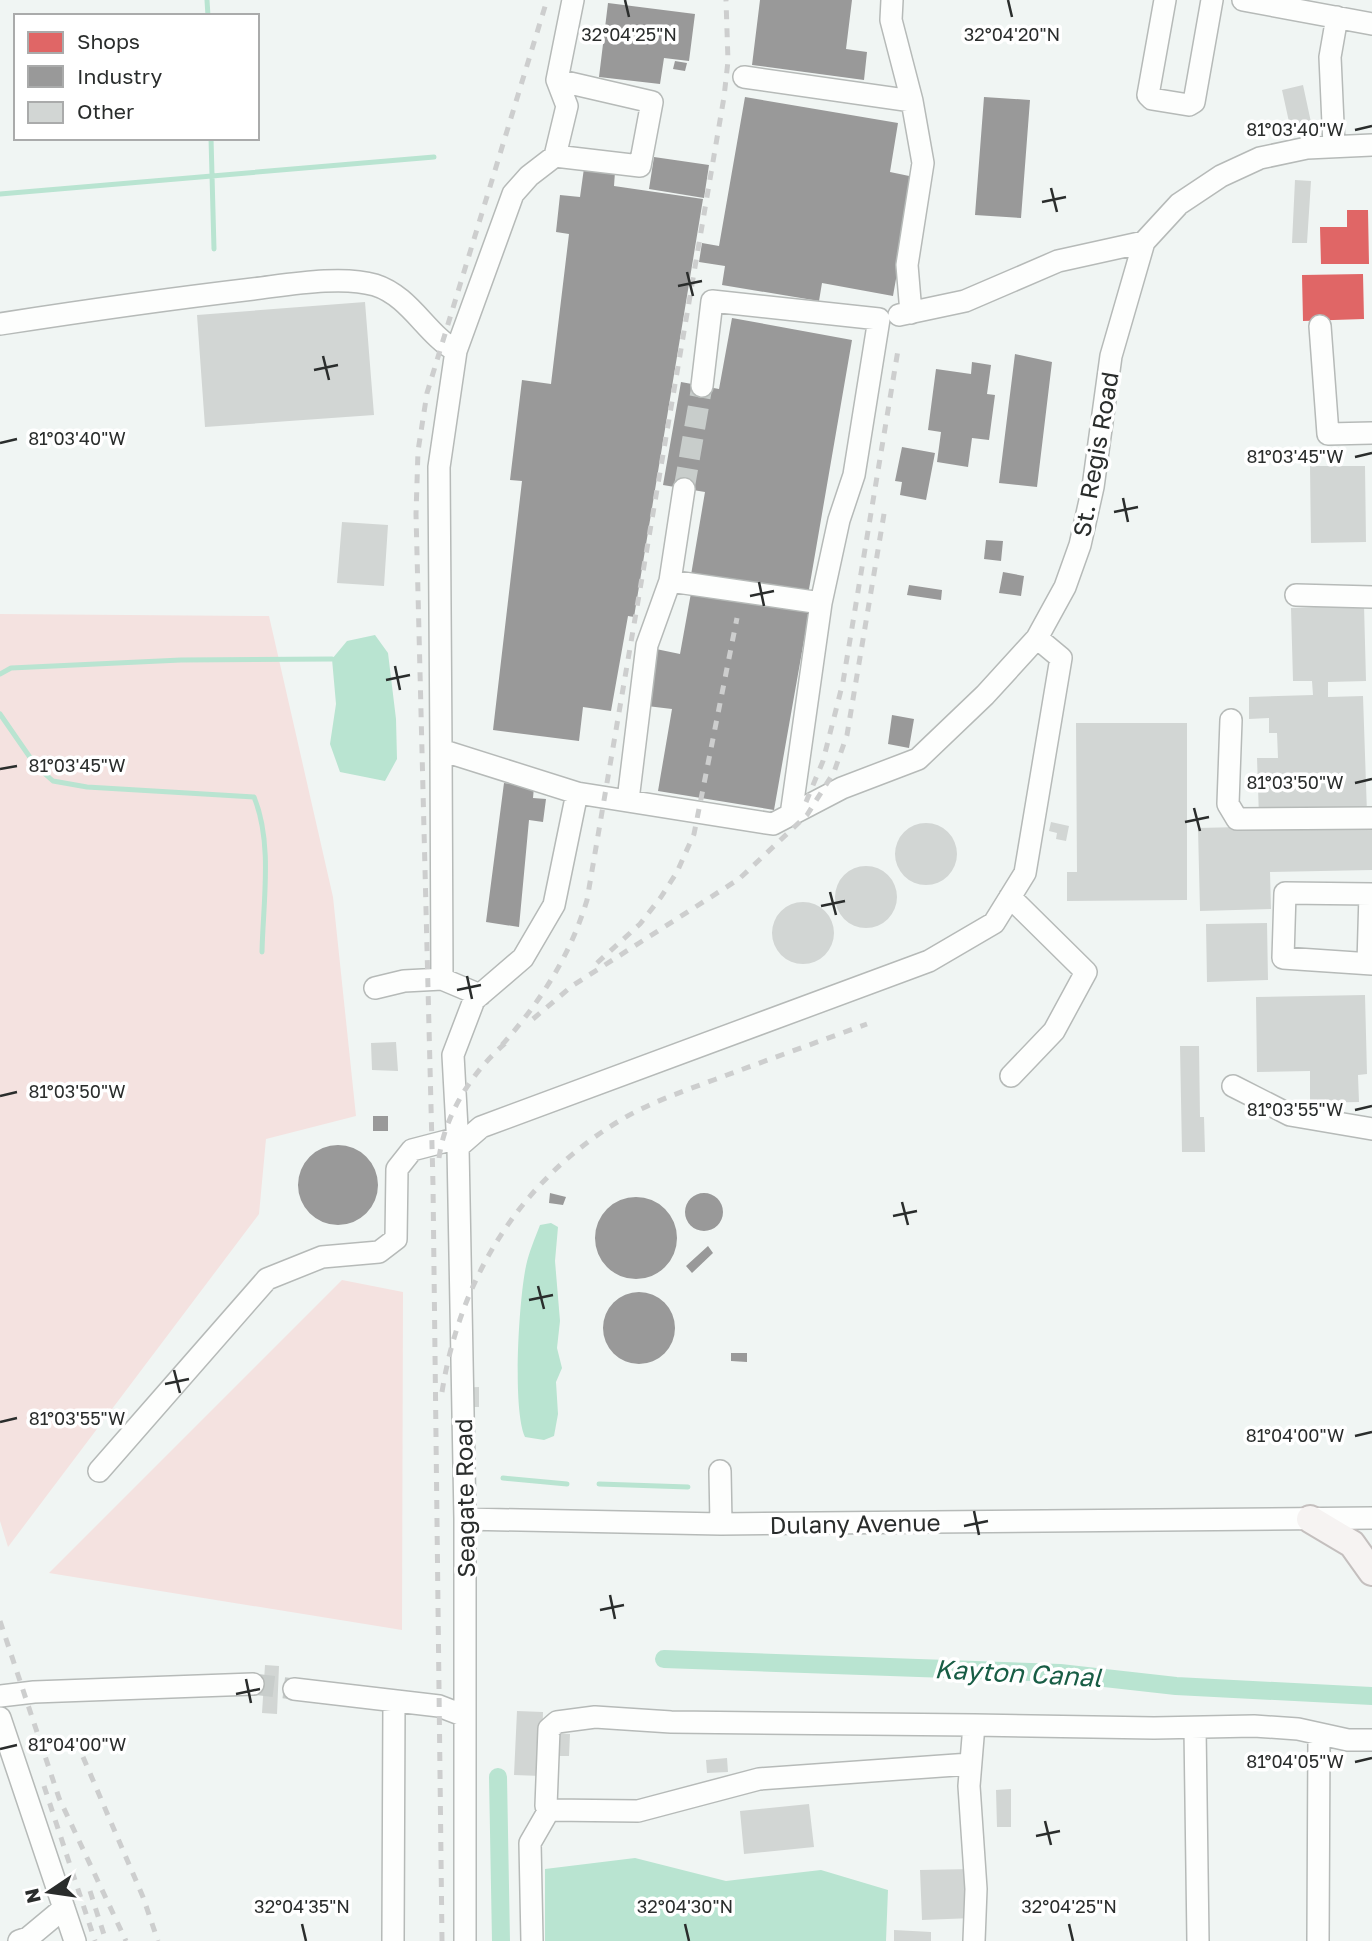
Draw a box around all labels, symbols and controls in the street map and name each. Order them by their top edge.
legend [14,14,259,140]
text: 32°04'25"N [581,23,677,45]
text: 32°04'20"N [964,23,1060,45]
text: Shops [77,28,140,54]
text: Industry [77,63,162,89]
text: Other [77,98,134,124]
text: 81°03'40"W [1246,118,1344,140]
street label: St. Regis Road [1066,369,1124,539]
text: 81°03'40"W [28,427,126,449]
text: 81°03'45"W [1246,445,1344,467]
text: 81°03'45"W [28,754,126,776]
text: 81°03'50"W [1246,771,1344,793]
text: 81°03'50"W [28,1080,126,1102]
text: 81°03'55"W [1247,1098,1343,1120]
text: 81°03'55"W [29,1407,125,1429]
street label: Seagate Road [448,1418,480,1578]
text: 81°04'00"W [1246,1424,1344,1446]
street label: Dulany Avenue [769,1507,941,1539]
water label: Kayton Canal [934,1653,1104,1693]
text: 81°04'00"W [28,1733,126,1755]
text: 81°04'05"W [1246,1750,1344,1772]
north arrow [14,1857,84,1927]
text: N [19,1886,45,1906]
text: 32°04'35"N [254,1895,350,1917]
text: 32°04'30"N [637,1895,733,1917]
text: 32°04'25"N [1021,1895,1117,1917]

